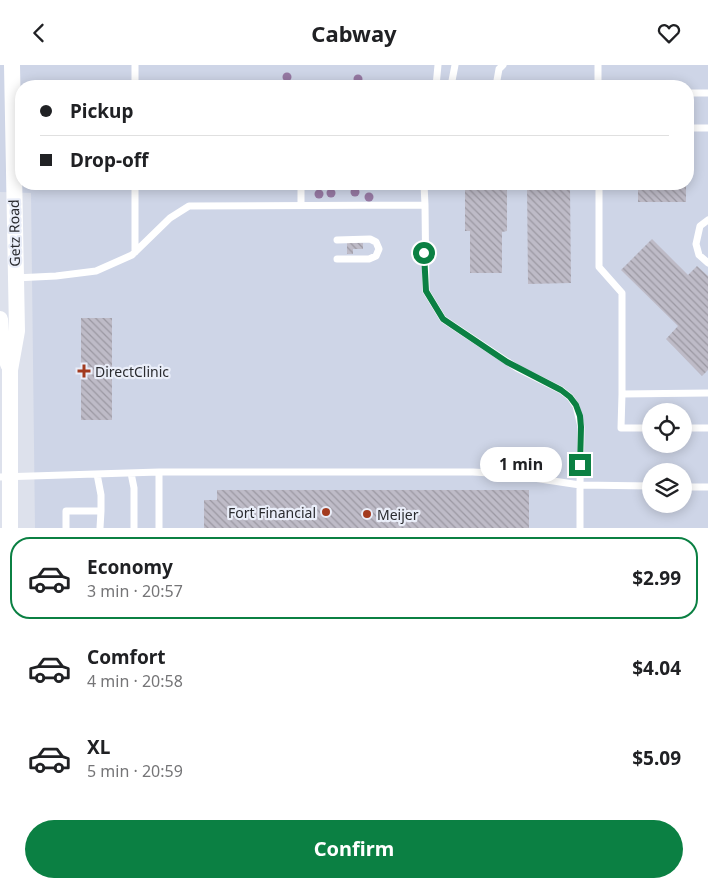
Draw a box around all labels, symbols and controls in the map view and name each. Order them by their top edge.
text: Cabway [311,18,397,48]
icon: back [25,19,53,47]
icon: heart [655,19,683,47]
text: Pickup [70,98,133,124]
text: Drop-off [70,147,149,173]
street label: Getz Road [4,199,24,267]
route start [413,242,435,264]
place label: DirectClinic [95,362,169,381]
marker: DirectClinic [77,364,91,378]
map controls [642,403,692,513]
button: locate [642,403,692,453]
callout: 1 min [480,447,562,483]
text: 1 min [499,453,543,475]
route end [569,454,591,476]
button: layers [642,463,692,513]
place label: Fort Financial [228,503,316,522]
place label: Meijer [377,505,419,524]
marker: Fort Financial [320,506,332,518]
marker: Meijer [361,508,373,520]
text: Economy [87,554,173,580]
icon: car [27,556,72,601]
text: $2.99 [632,565,681,591]
text: 3 min · 20:57 [87,580,183,602]
text: Comfort [87,644,166,670]
icon: car [27,646,72,691]
text: $4.04 [632,655,681,681]
text: 4 min · 20:58 [87,670,183,692]
text: XL [87,734,110,760]
icon: car [27,736,72,781]
text: $5.09 [632,745,681,771]
text: 5 min · 20:59 [87,760,183,782]
button: Confirm [25,820,683,878]

